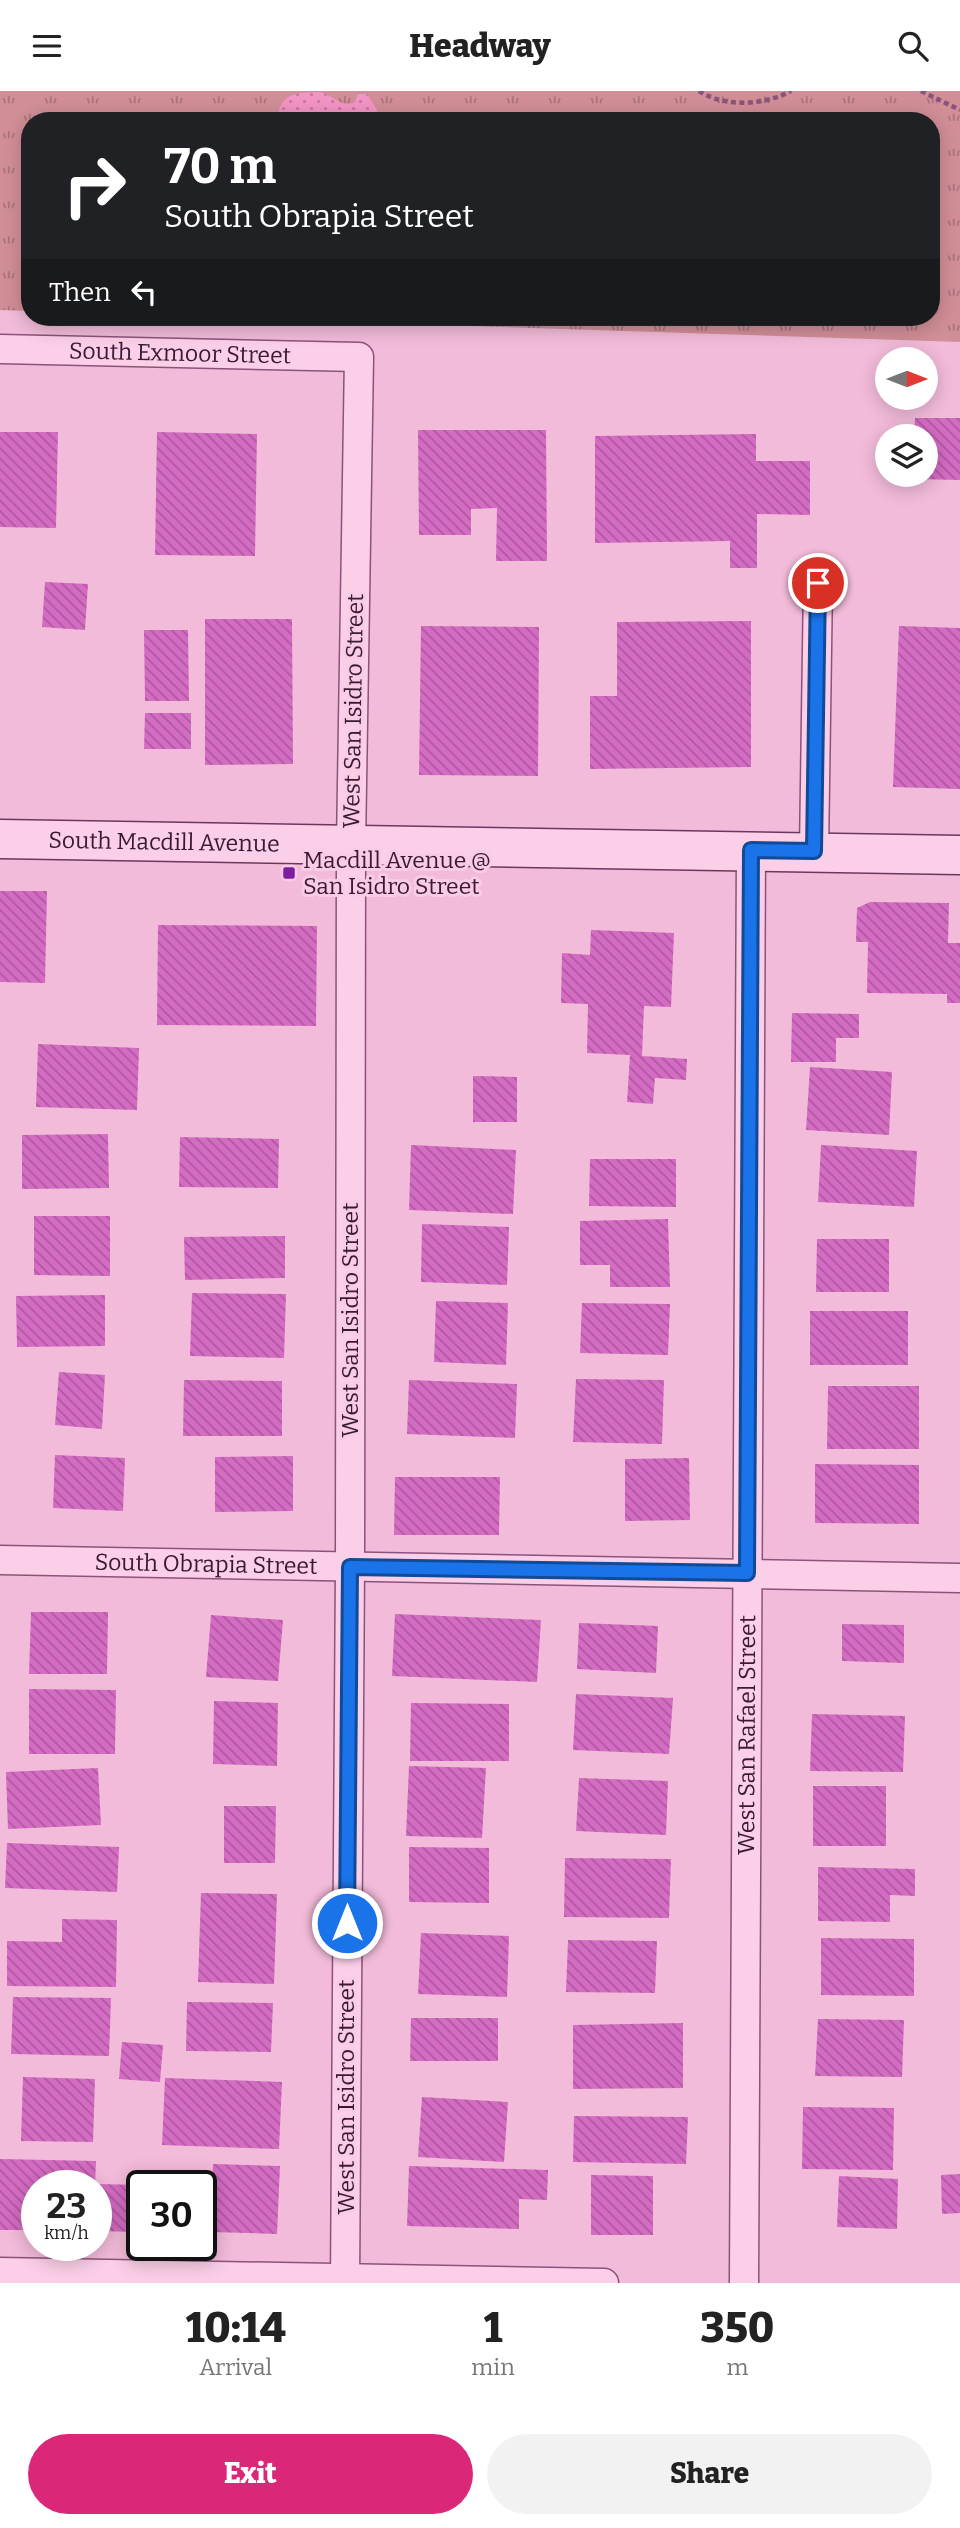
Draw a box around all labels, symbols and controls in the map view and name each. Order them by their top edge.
icon: menu [28,27,66,65]
text: Headway [409,27,551,65]
icon: search [894,27,932,65]
text: 70 m [164,137,276,196]
icon: right [49,140,140,231]
text: South Obrapia Street [164,197,474,235]
icon: left [125,273,163,311]
text: Then [49,277,111,308]
street label: South Exmoor Street [69,337,291,369]
north arrow [875,347,938,409]
map controls [875,347,938,487]
button: layers [875,424,938,487]
pin [788,553,848,613]
icon: arrive [799,564,837,602]
street label: West San Isidro Street [337,593,369,829]
street label: South Macdill Avenue [48,826,280,858]
place label: Macdill Avenue @ San Isidro Street [303,846,491,900]
marker: Macdill Avenue @ San Isidro Street [281,865,297,881]
street label: West San Isidro Street [336,1203,364,1437]
street label: South Obrapia Street [94,1548,318,1580]
street label: West San Rafael Street [732,1615,761,1855]
position arrow [310,1886,384,1960]
street label: West San Isidro Street [332,1980,360,2214]
speed limit sign: 30 [126,2170,217,2261]
text: 23 [47,2185,86,2227]
text: km/h [44,2222,89,2244]
text: 10:14 [186,2303,286,2353]
text: 1 [484,2303,502,2353]
text: 350 [700,2303,774,2353]
text: Arrival [199,2353,272,2381]
text: min [471,2353,515,2381]
text: m [726,2353,748,2381]
button: Exit [28,2434,473,2514]
button: Share [487,2434,932,2514]

